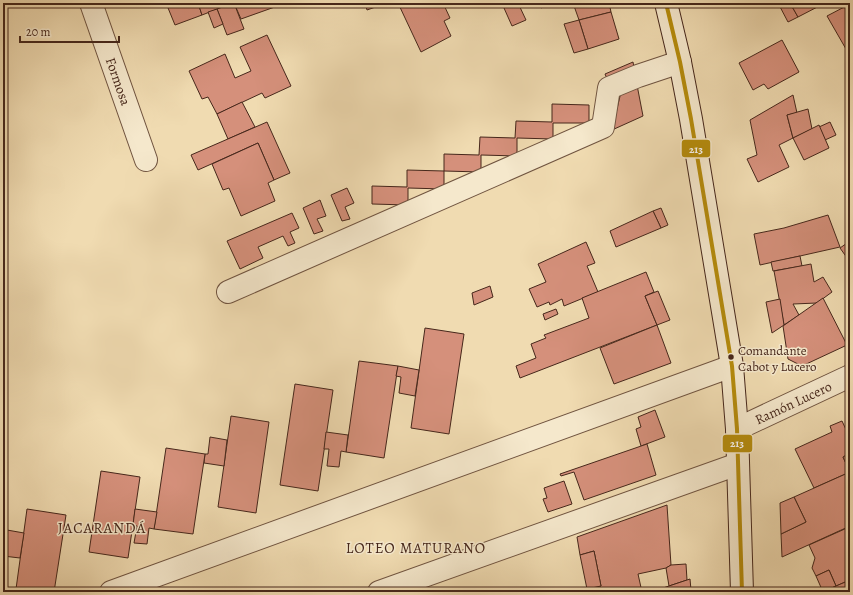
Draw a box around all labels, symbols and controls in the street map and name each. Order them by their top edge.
scale bar [20,18,119,44]
text: 20 m [26,24,50,40]
street label: Formosa [101,55,135,109]
line badge: 213 [681,139,711,158]
text: 213 [689,142,703,157]
place label: Comandante Cabot y Lucero [738,342,817,375]
marker: Comandante Cabot y Lucero [726,352,736,362]
street label: Ramón Lucero [752,377,835,429]
line badge: 213 [722,434,753,453]
text: 213 [730,436,744,451]
district label: JACARANDÁ [58,518,146,538]
district label: LOTEO MATURANO [346,538,486,558]

